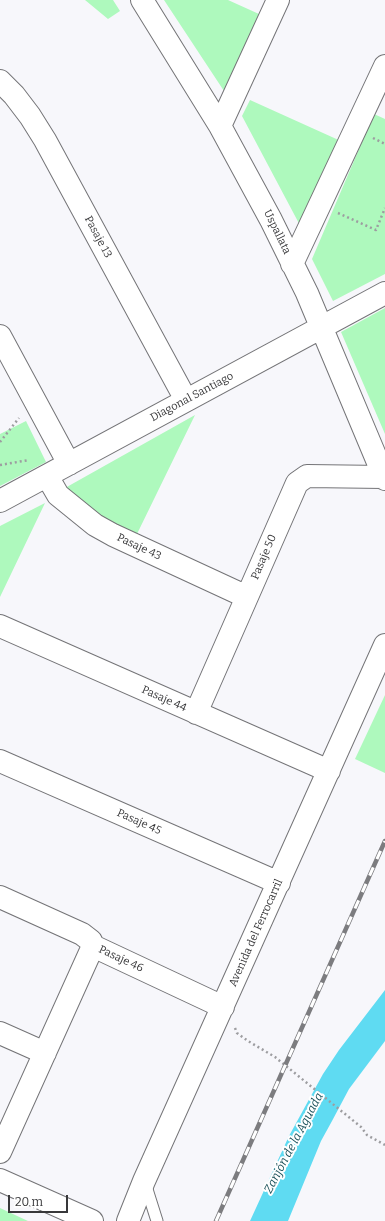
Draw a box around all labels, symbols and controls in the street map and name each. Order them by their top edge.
street label: Uspallata [261,208,293,256]
street label: Pasaje 13 [81,214,115,260]
street label: Diagonal Santiago [148,370,236,424]
street label: Pasaje 43 [115,531,163,563]
street label: Pasaje 50 [249,532,279,582]
street label: Pasaje 44 [140,683,188,715]
street label: Pasaje 45 [115,806,163,838]
street label: Avenida del Ferrocarril [226,877,286,989]
street label: Pasaje 46 [97,943,145,975]
water label: Zanjón de la Aguada [261,1090,327,1196]
scale bar [10,1187,70,1213]
text: 20 m [15,1195,43,1209]

